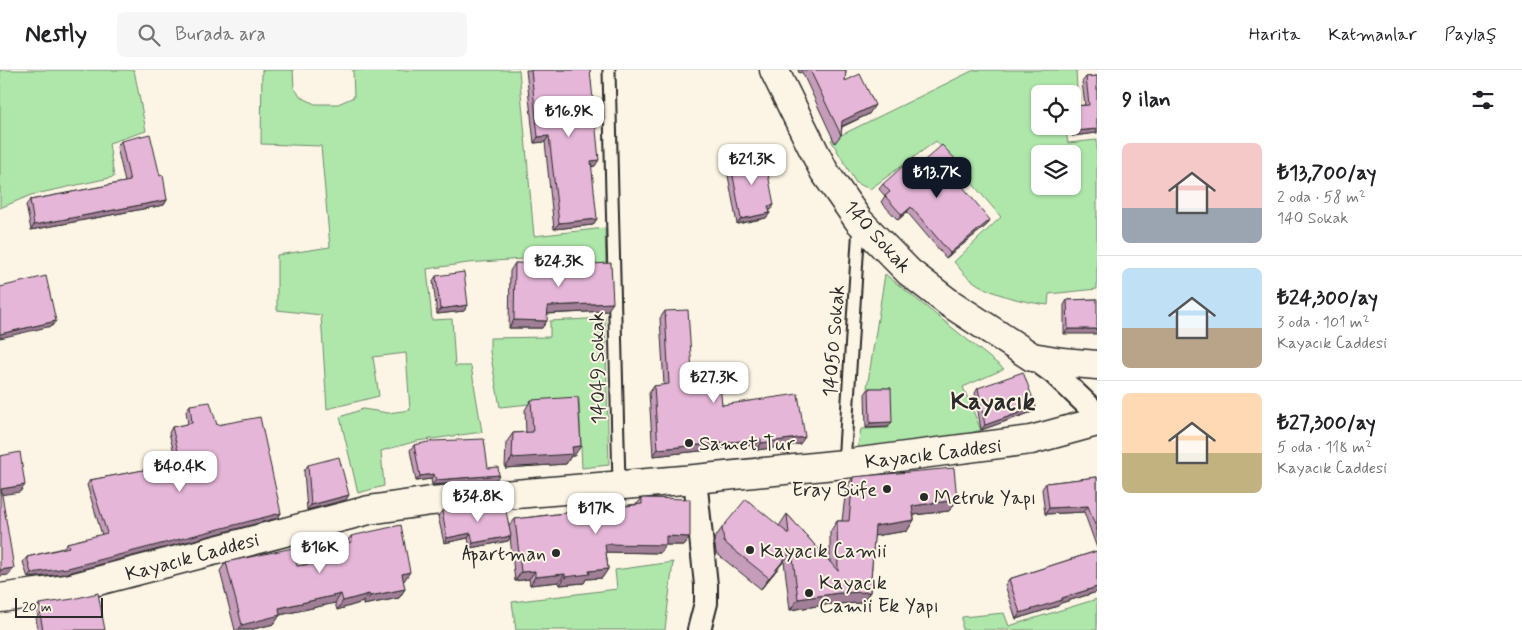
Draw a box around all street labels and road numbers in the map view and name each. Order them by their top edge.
street label: 140 Sokak [837,195,917,279]
street label: 14050 Sokak [817,284,852,398]
street label: 14049 Sokak [584,311,613,425]
street label: Kayacık Caddesi [863,433,1003,476]
street label: Kayacık Caddesi [123,527,262,588]

